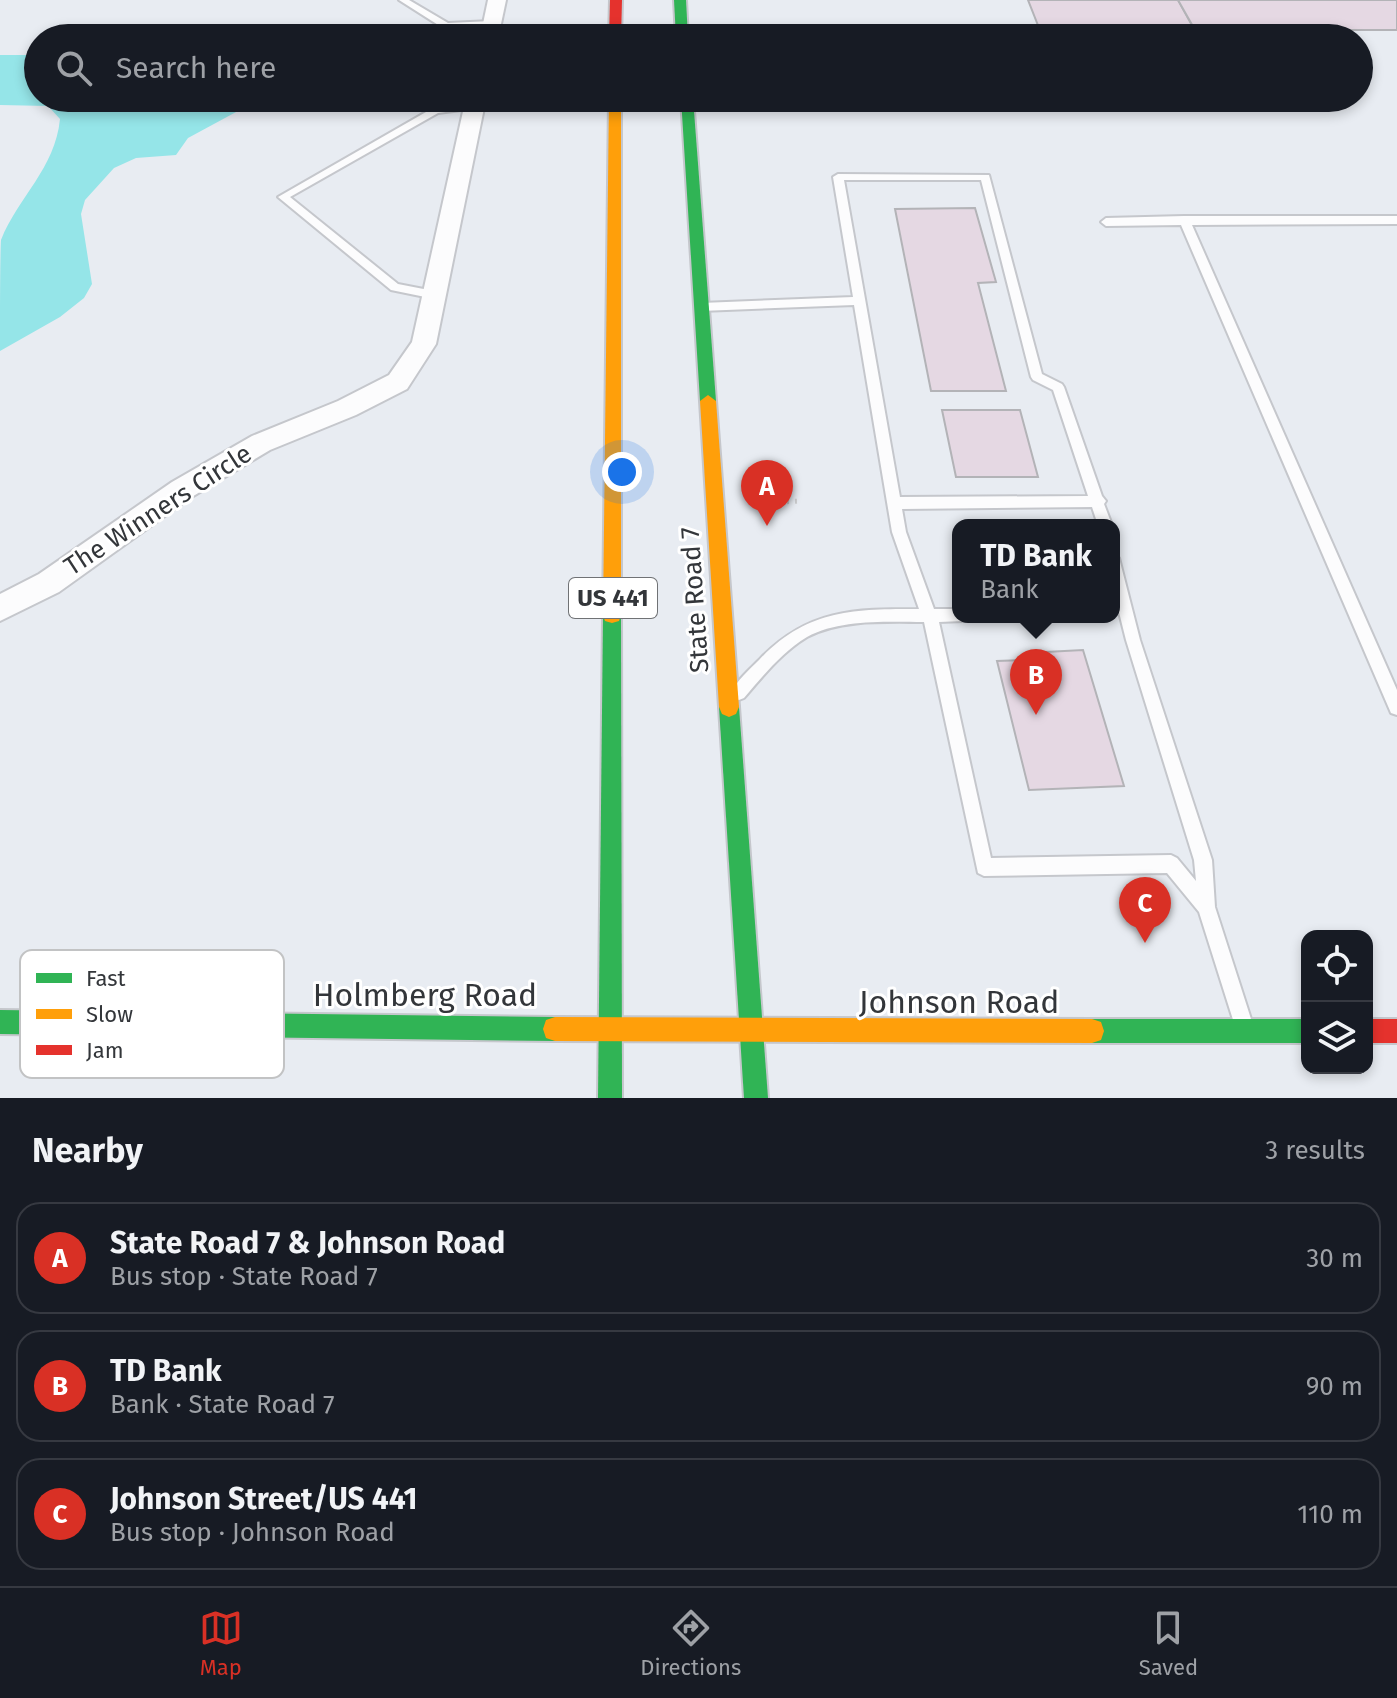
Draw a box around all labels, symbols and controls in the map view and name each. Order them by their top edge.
search box [24,24,1373,112]
icon: search [52,46,96,90]
text: Search here [116,50,276,86]
street label: The Winners Circle [59,438,257,582]
your location [602,452,642,492]
pin: A [741,460,793,526]
popup [952,519,1120,623]
street label: State Road 7 [674,526,716,674]
text: TD Bank [980,538,1092,574]
text: Bank [980,574,1039,605]
road number: US 441 [569,578,657,618]
pin: B [1010,649,1062,715]
pin: C [1119,877,1171,943]
map controls [1301,930,1373,1074]
button: locate [1301,930,1373,1002]
legend [20,950,284,1078]
text: Fast [86,965,126,992]
street label: Holmberg Road [313,976,537,1014]
street label: Johnson Road [859,983,1059,1021]
text: Slow [86,1001,133,1028]
button: layers [1301,1002,1373,1074]
text: Jam [86,1037,124,1064]
text: Nearby [32,1130,143,1171]
text: 3 results [1265,1135,1365,1166]
text: State Road 7 & Johnson Road [110,1225,505,1261]
text: A [52,1243,68,1274]
text: 30 m [1306,1243,1363,1274]
text: Bus stop · State Road 7 [110,1261,378,1292]
text: TD Bank [110,1353,222,1389]
text: B [52,1371,68,1402]
text: 90 m [1306,1371,1363,1402]
text: Bank · State Road 7 [110,1389,334,1420]
text: Johnson Street/US 441 [110,1481,418,1517]
text: C [53,1499,67,1530]
text: 110 m [1297,1499,1363,1530]
text: Bus stop · Johnson Road [110,1517,395,1548]
tab: Map [199,1606,243,1681]
tab: Directions [640,1606,741,1681]
tab: Saved [1139,1606,1198,1681]

